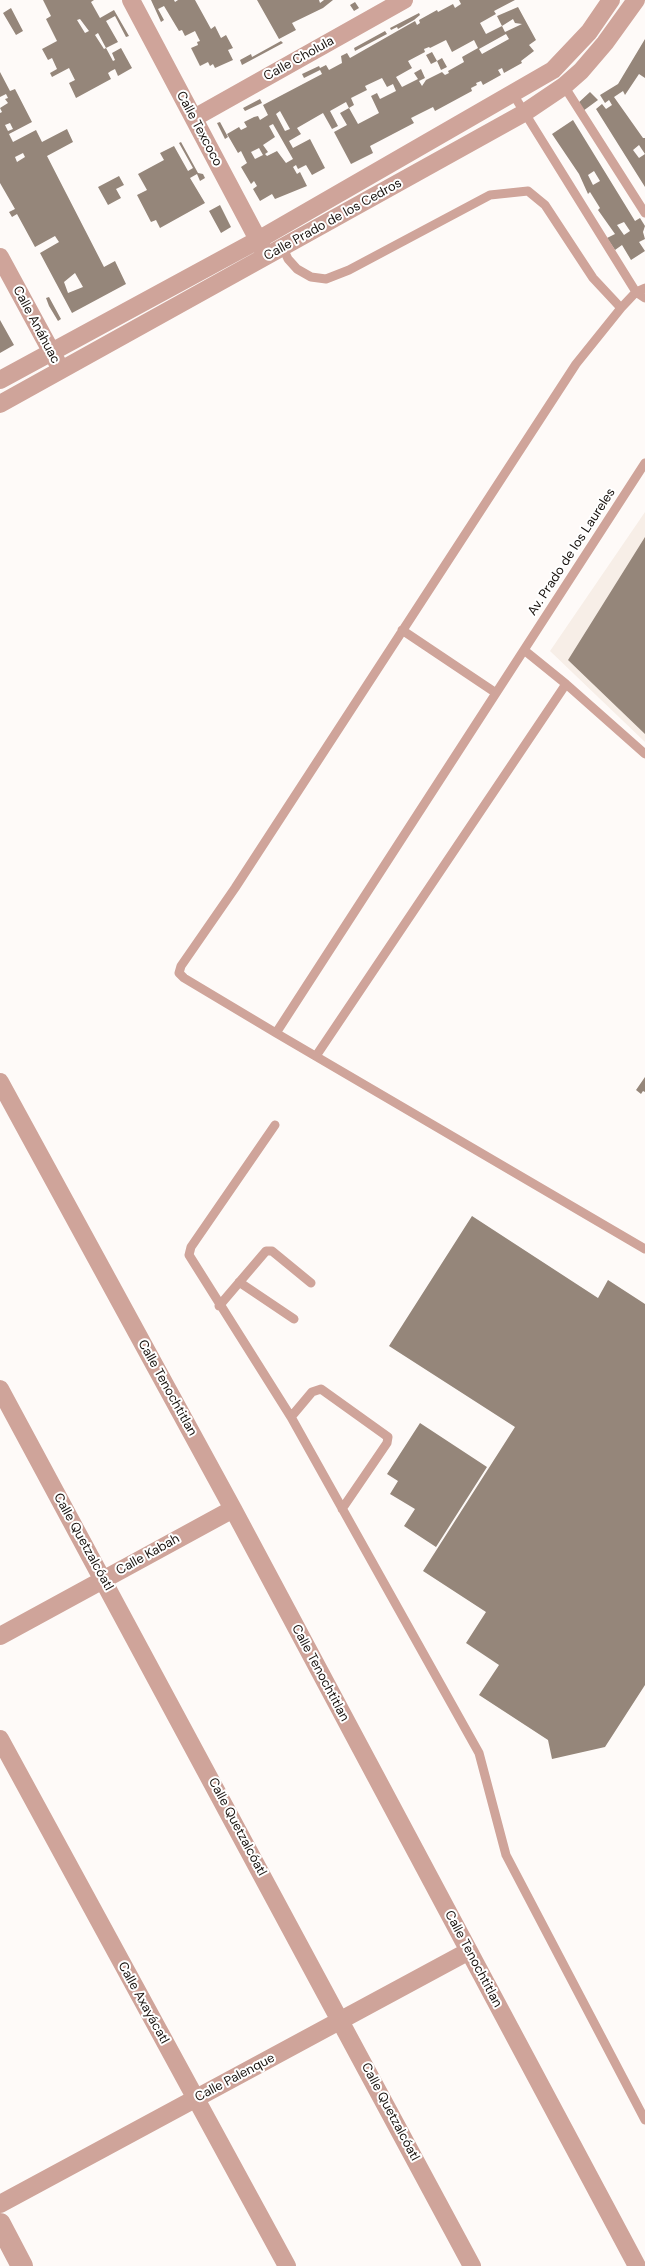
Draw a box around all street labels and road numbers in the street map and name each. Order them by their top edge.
street label: Calle Cholula [261,33,337,85]
street label: Calle Texcoco [173,89,225,169]
street label: Calle Prado de los Cedros [261,176,405,264]
street label: Calle Anáhuac [9,284,63,366]
street label: Av. Prado de los Laureles [525,485,619,619]
street label: Calle Tenochtitlan [134,1337,200,1439]
street label: Calle Quetzalcóatl [50,1491,116,1593]
street label: Calle Kabah [114,1531,182,1579]
street label: Calle Tenochtitlan [288,1622,352,1724]
street label: Calle Quetzalcóatl [205,1775,269,1879]
street label: Calle Tenochtitlan [441,1908,505,2010]
street label: Calle Axayácatl [114,1959,172,2047]
street label: Calle Palenque [192,2050,278,2106]
street label: Calle Quetzalcóatl [358,2060,422,2164]

